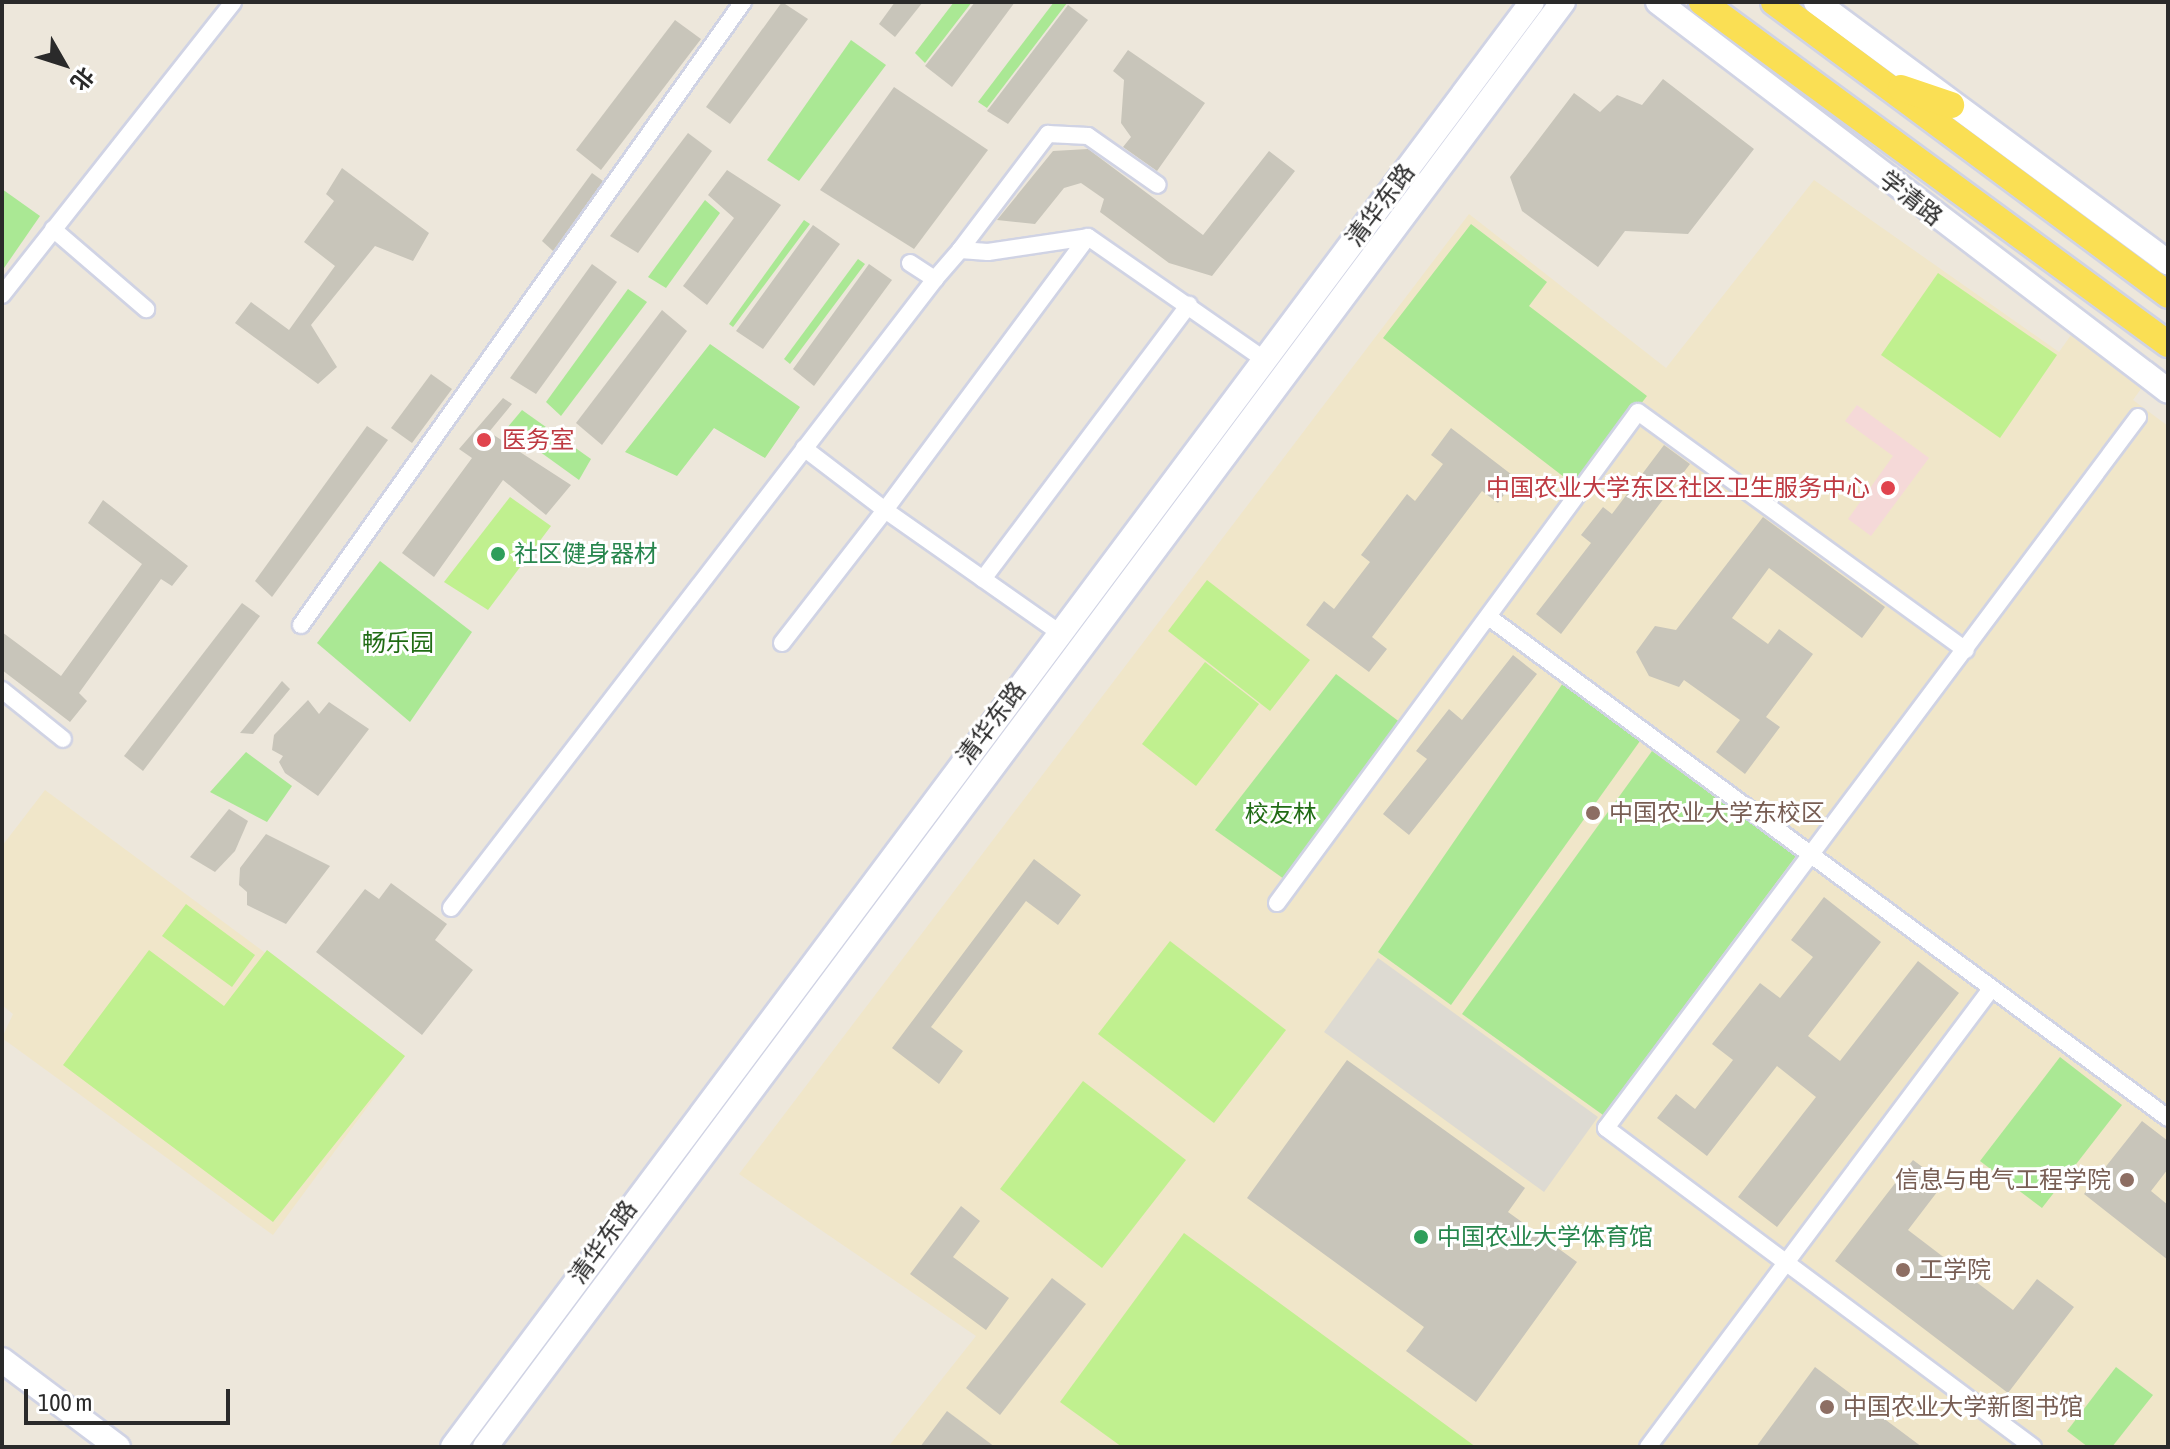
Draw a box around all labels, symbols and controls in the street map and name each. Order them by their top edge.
north arrow [24,24,104,104]
text: 北 [66,62,100,96]
street label: 清华东路 [1340,158,1420,252]
street label: 学清路 [1874,164,1948,232]
place label: 医务室 [502,426,574,454]
marker: 医务室 [473,429,495,451]
place label: 中国农业大学东区社区卫生服务中心 [1486,474,1870,502]
marker: 中国农业大学东区社区卫生服务中心 [1877,477,1899,499]
place label: 社区健身器材 [514,540,658,568]
marker: 社区健身器材 [489,545,507,563]
park label: 畅乐园 [362,629,434,657]
street label: 清华东路 [951,676,1031,770]
place label: 中国农业大学东校区 [1609,799,1825,827]
park label: 校友林 [1245,800,1317,828]
marker: 中国农业大学东校区 [1584,804,1602,822]
place label: 信息与电气工程学院 [1895,1166,2111,1194]
marker: 信息与电气工程学院 [2118,1171,2136,1189]
street label: 清华东路 [563,1195,643,1289]
place label: 中国农业大学体育馆 [1437,1223,1653,1251]
marker: 中国农业大学体育馆 [1412,1228,1430,1246]
place label: 工学院 [1919,1256,1991,1284]
marker: 工学院 [1894,1261,1912,1279]
scale bar [28,1373,234,1423]
text: 100 m [38,1389,92,1416]
place label: 中国农业大学新图书馆 [1843,1393,2083,1421]
marker: 中国农业大学新图书馆 [1818,1398,1836,1416]

